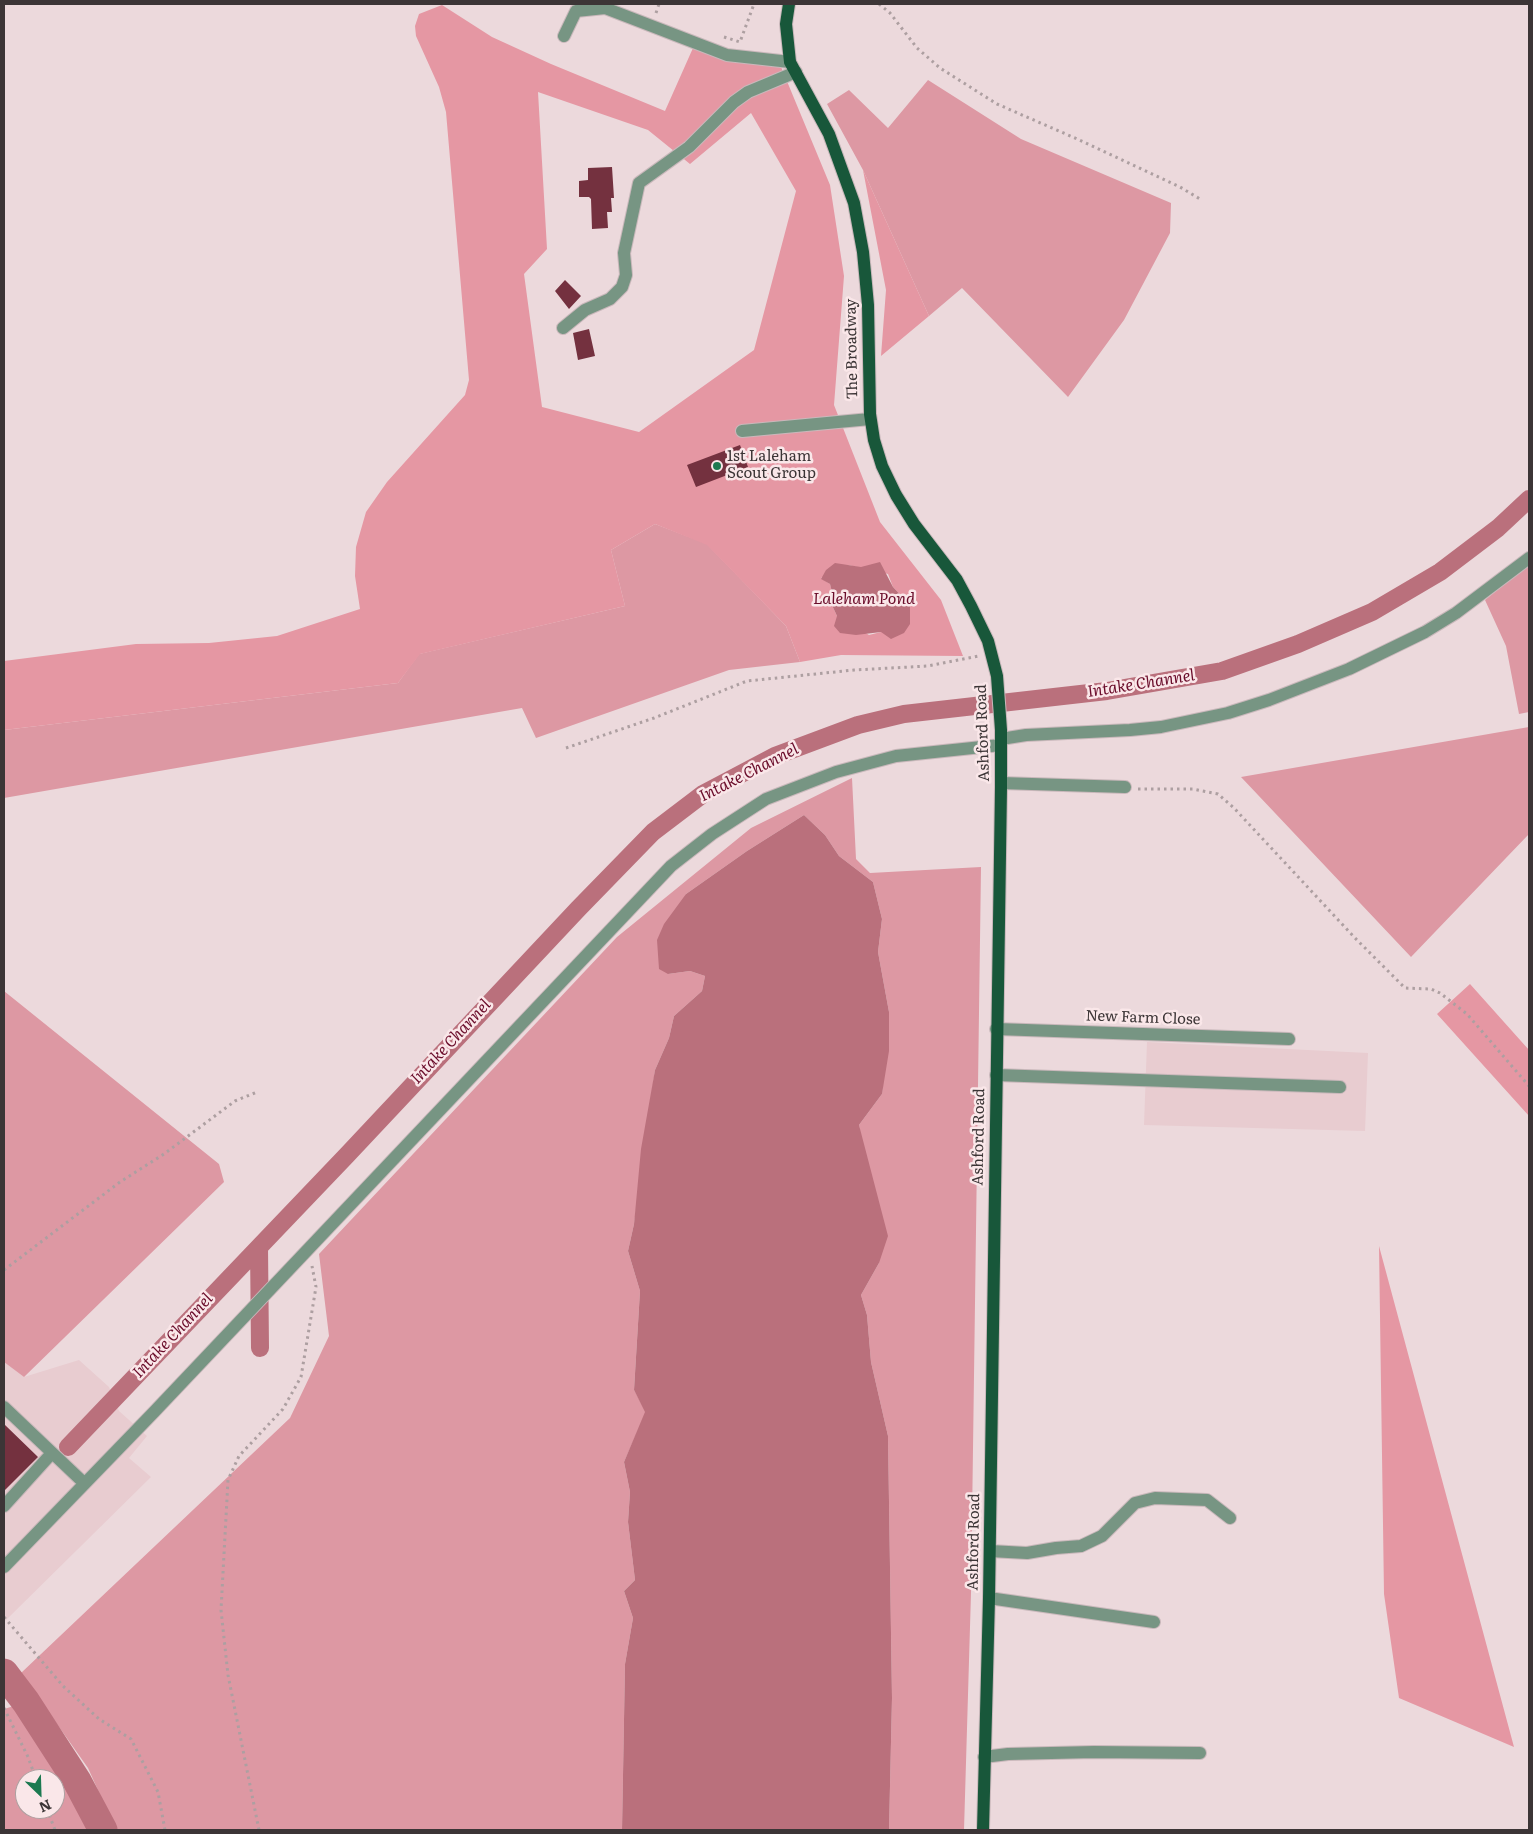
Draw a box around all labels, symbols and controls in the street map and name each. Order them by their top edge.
street label: The Broadway [842,299,862,399]
place label: 1st Laleham Scout Group [727,448,816,483]
marker: 1st Laleham Scout Group [711,460,723,472]
water label: Laleham Pond [813,589,915,609]
water label: Intake Channel [1086,666,1196,702]
street label: Ashford Road [972,684,994,782]
water label: Intake Channel [696,740,802,806]
water label: Intake Channel [407,996,495,1088]
street label: New Farm Close [1085,1007,1201,1029]
street label: Ashford Road [969,1088,989,1186]
water label: Intake Channel [129,1290,217,1382]
street label: Ashford Road [964,1493,984,1591]
north arrow [15,1769,65,1819]
text: N [36,1795,55,1818]

